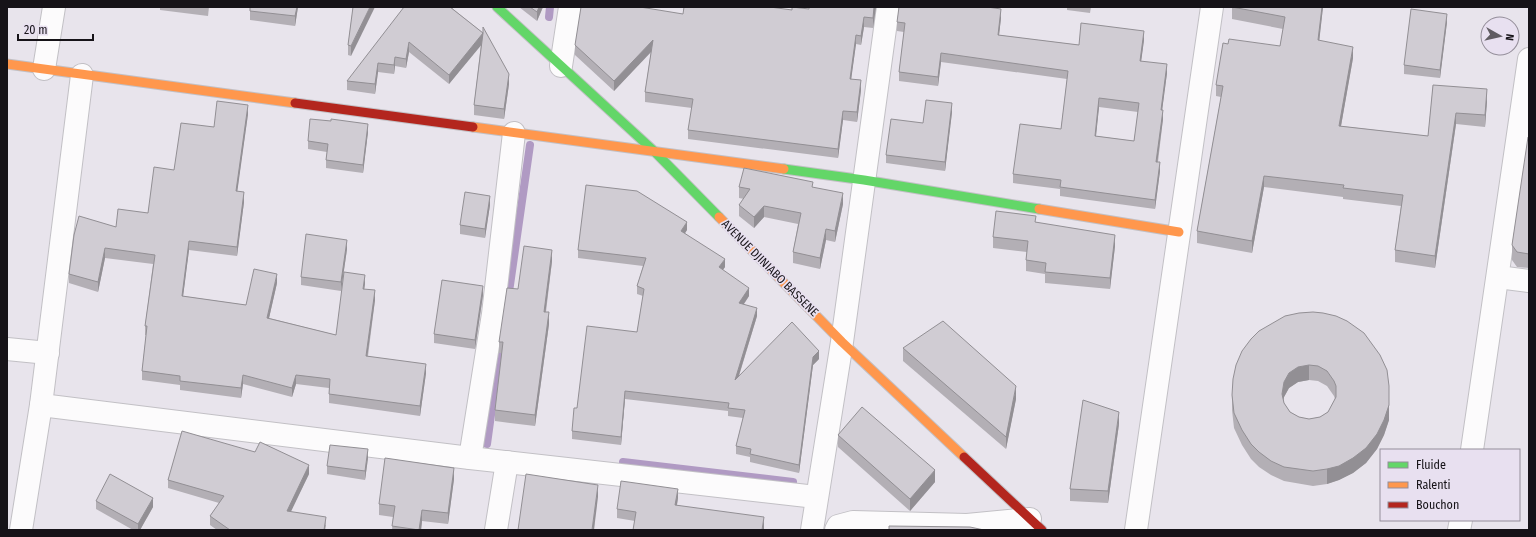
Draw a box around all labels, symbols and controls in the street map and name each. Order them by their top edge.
scale bar [18,16,93,42]
north arrow [1480,16,1520,56]
text: 20 m [24,23,48,37]
text: N [1503,33,1516,41]
street label: AVENUE DJINIABO BASSENE [719,217,821,319]
legend [1380,449,1520,521]
text: Fluide [1416,458,1446,472]
text: Ralenti [1416,478,1451,492]
text: Bouchon [1416,498,1459,512]

